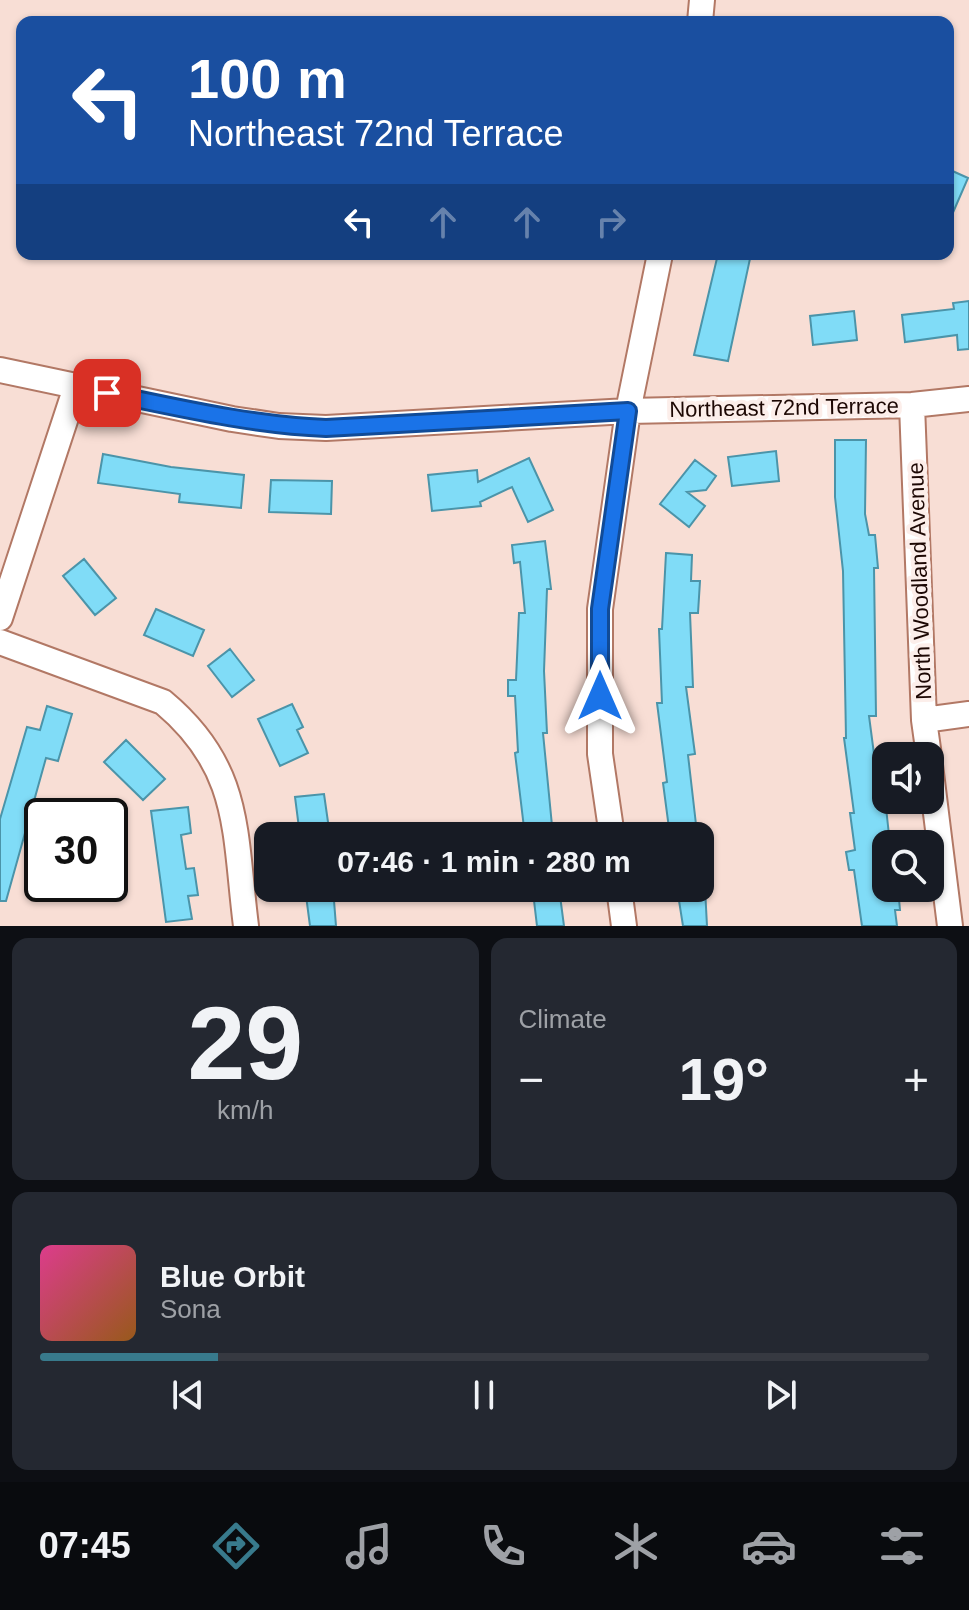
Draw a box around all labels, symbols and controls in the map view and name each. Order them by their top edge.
text: 100 m [188,47,347,110]
icon: left [56,48,160,152]
text: Northeast 72nd Terrace [188,113,564,154]
icon: left [337,200,381,244]
icon: ahead [421,200,465,244]
icon: ahead [505,200,549,244]
icon: right [589,200,633,244]
pin [73,359,141,427]
icon: arrive [85,371,129,415]
street label: Northeast 72nd Terrace [669,393,899,422]
street label: North Woodland Avenue [903,462,936,700]
position arrow [558,654,642,738]
map controls [872,742,944,902]
button: sound [872,742,944,814]
speed limit sign: 30 [24,798,128,902]
button: search [872,830,944,902]
text: 07:46 · 1 min · 280 m [337,845,631,878]
text: 29 [187,985,303,1101]
text: Climate [519,1004,607,1034]
text: 19° [678,1046,769,1113]
text: − [519,1055,544,1104]
text: + [903,1055,929,1104]
text: km/h [217,1095,273,1125]
text: Blue Orbit [160,1260,305,1293]
text: Sona [160,1294,221,1324]
icon: previous [166,1373,210,1417]
icon: pause [462,1373,506,1417]
icon: next [759,1373,803,1417]
icon: directions [208,1518,264,1574]
icon: music [341,1518,397,1574]
icon: phone [475,1518,531,1574]
icon: climate [608,1518,664,1574]
icon: car [741,1518,797,1574]
icon: filters [874,1518,930,1574]
text: 07:45 [39,1525,131,1566]

